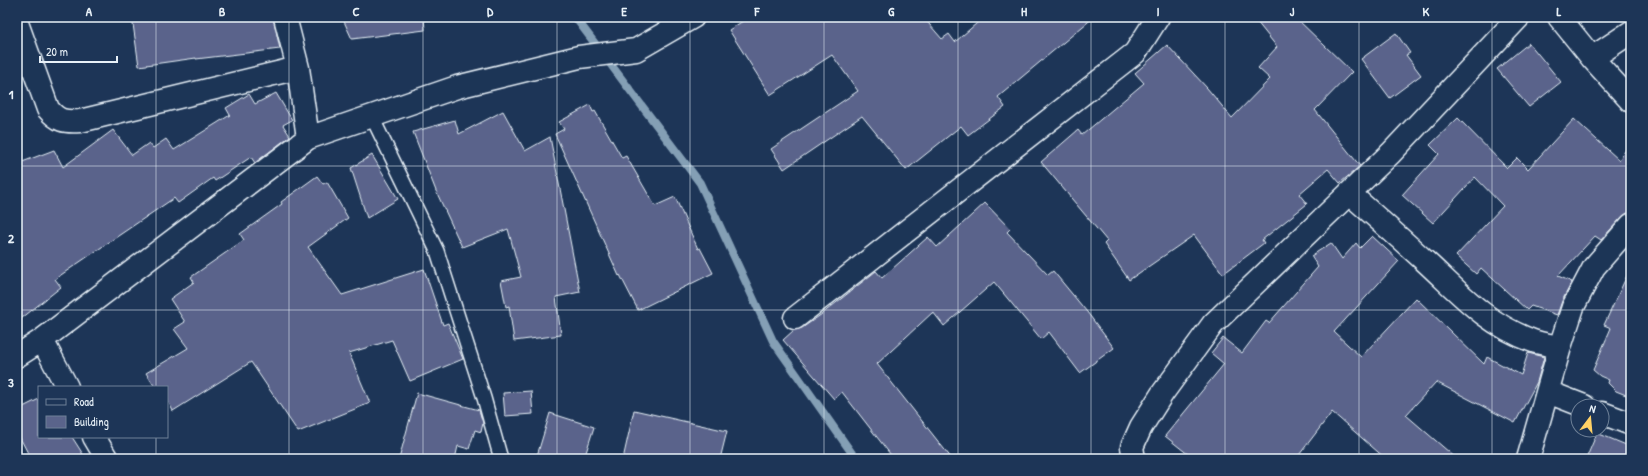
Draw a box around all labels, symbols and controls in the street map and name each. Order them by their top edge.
text: A [86,2,93,20]
text: B [219,2,226,20]
text: C [352,2,360,20]
text: D [487,2,494,20]
text: E [621,2,627,20]
text: F [754,2,761,20]
text: G [888,2,895,20]
text: H [1021,2,1027,20]
text: I [1156,2,1160,20]
text: J [1290,2,1295,20]
text: K [1423,2,1430,20]
text: L [1557,2,1562,20]
scale bar [40,38,117,64]
text: 20 m [46,43,68,60]
text: 1 [9,85,14,103]
text: 2 [8,229,15,247]
text: 3 [8,373,14,391]
legend [38,386,168,438]
text: Road [74,393,94,410]
north arrow [1570,398,1610,438]
text: N [1588,401,1598,416]
text: Building [74,413,109,430]

